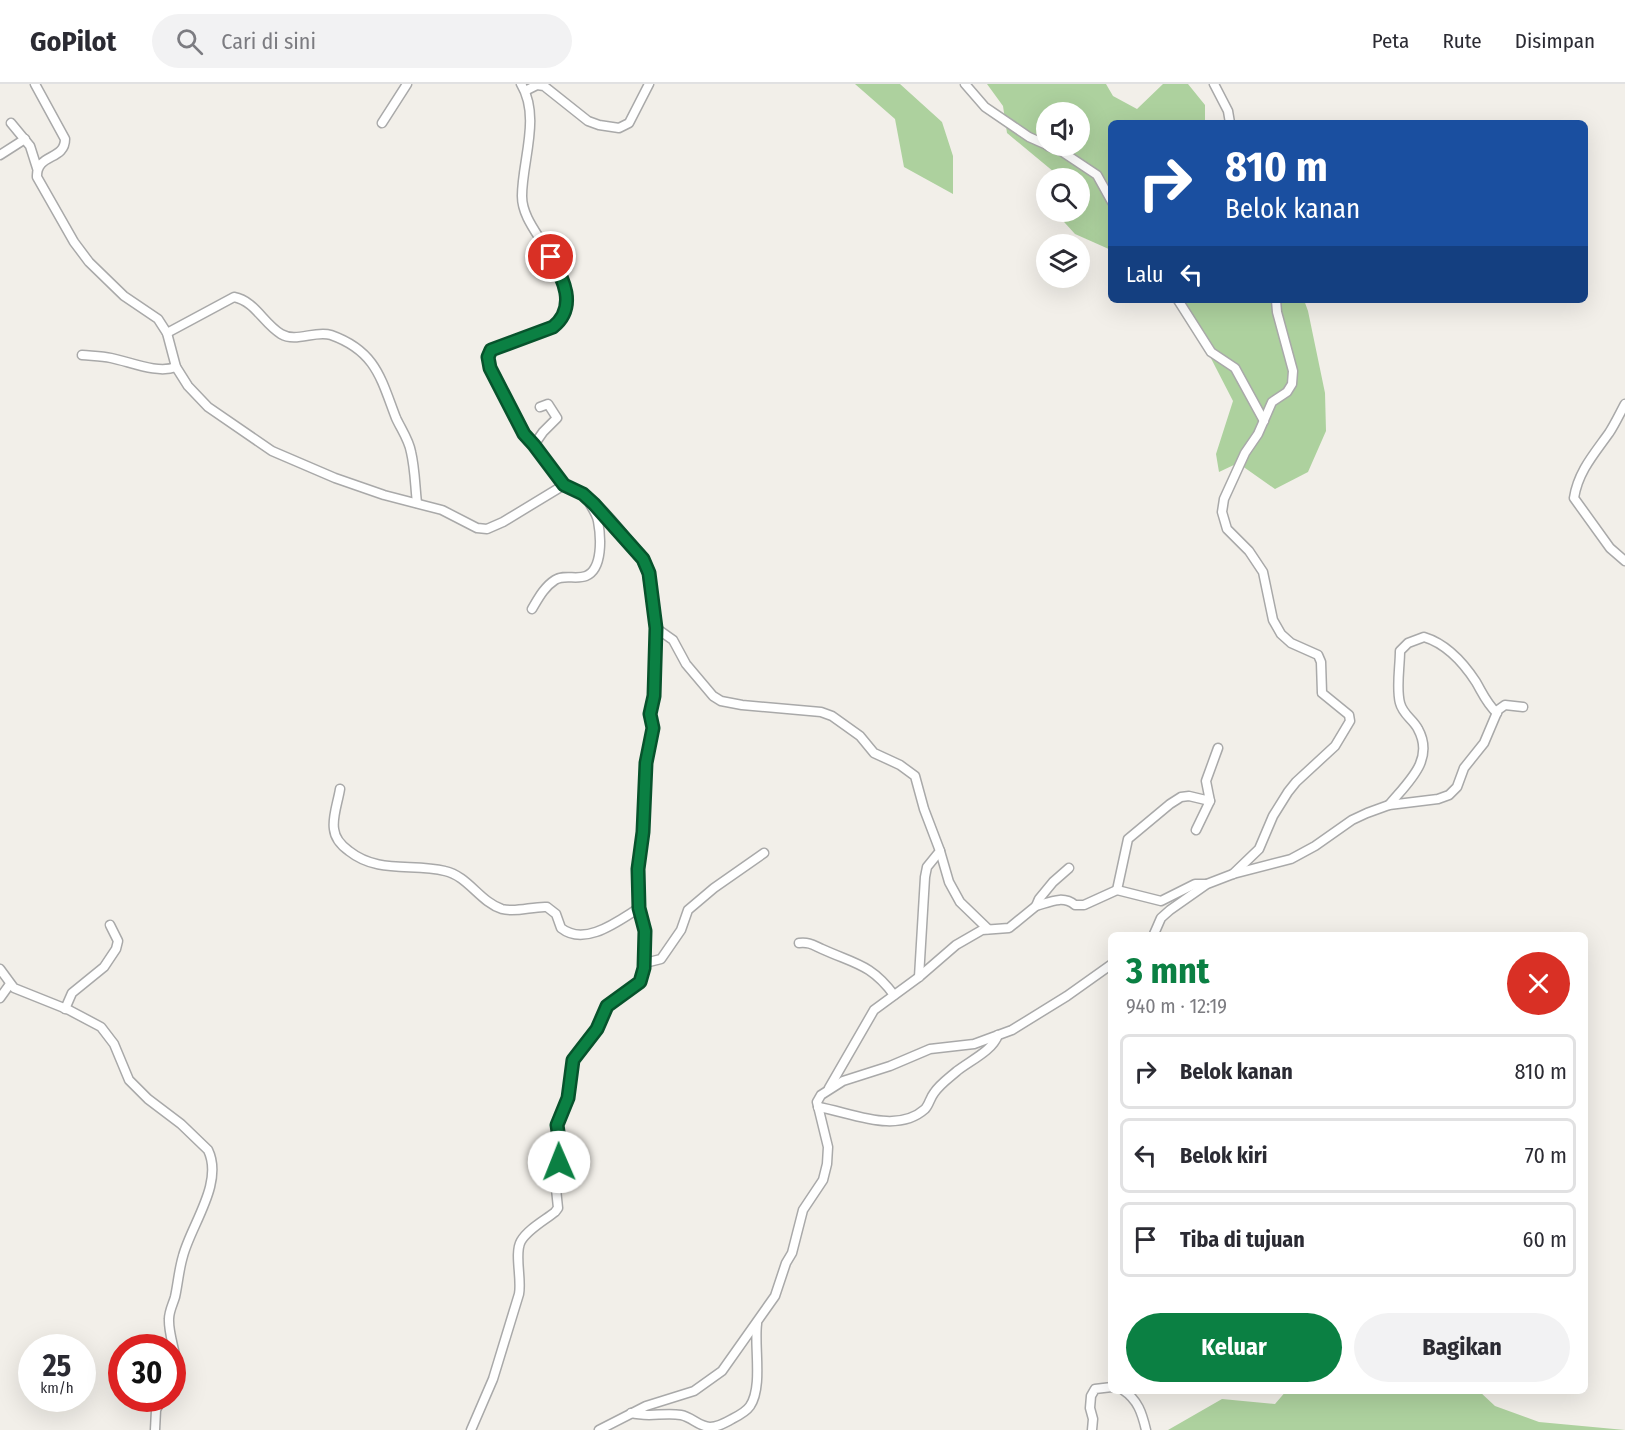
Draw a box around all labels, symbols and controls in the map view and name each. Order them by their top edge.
search box [152,14,572,68]
text: GoPilot [30,25,116,58]
icon: search [173,25,206,58]
text: Cari di sini [221,28,316,55]
text: Peta [1372,28,1409,54]
text: Rute [1442,28,1482,54]
text: Disimpan [1515,28,1595,54]
map controls [1036,102,1090,288]
button: sound [1036,102,1090,156]
text: 810 m [1225,142,1328,192]
icon: right [1126,144,1204,222]
button: search [1036,168,1090,222]
text: Belok kanan [1225,193,1360,225]
pin [525,231,576,282]
button: layers [1036,234,1090,288]
icon: arrive [534,240,567,273]
icon: left [1175,258,1208,291]
text: Lalu [1126,261,1163,288]
text: 3 mnt [1126,949,1210,993]
button: close [1507,952,1570,1015]
text: 940 m · 12:19 [1126,994,1227,1018]
icon: right [1129,1055,1162,1088]
text: Belok kanan [1180,1058,1293,1085]
text: 810 m [1514,1058,1567,1085]
position arrow [527,1130,591,1194]
icon: left [1129,1139,1162,1172]
text: Belok kiri [1180,1142,1268,1169]
text: 70 m [1525,1142,1567,1169]
icon: arrive [1129,1223,1162,1256]
text: Tiba di tujuan [1180,1226,1305,1253]
text: 60 m [1523,1226,1567,1253]
button: Keluar [1126,1313,1342,1382]
button: Bagikan [1354,1313,1570,1382]
speed limit sign: 30 [108,1334,186,1412]
text: 25 [43,1348,71,1384]
text: km/h [40,1379,74,1397]

